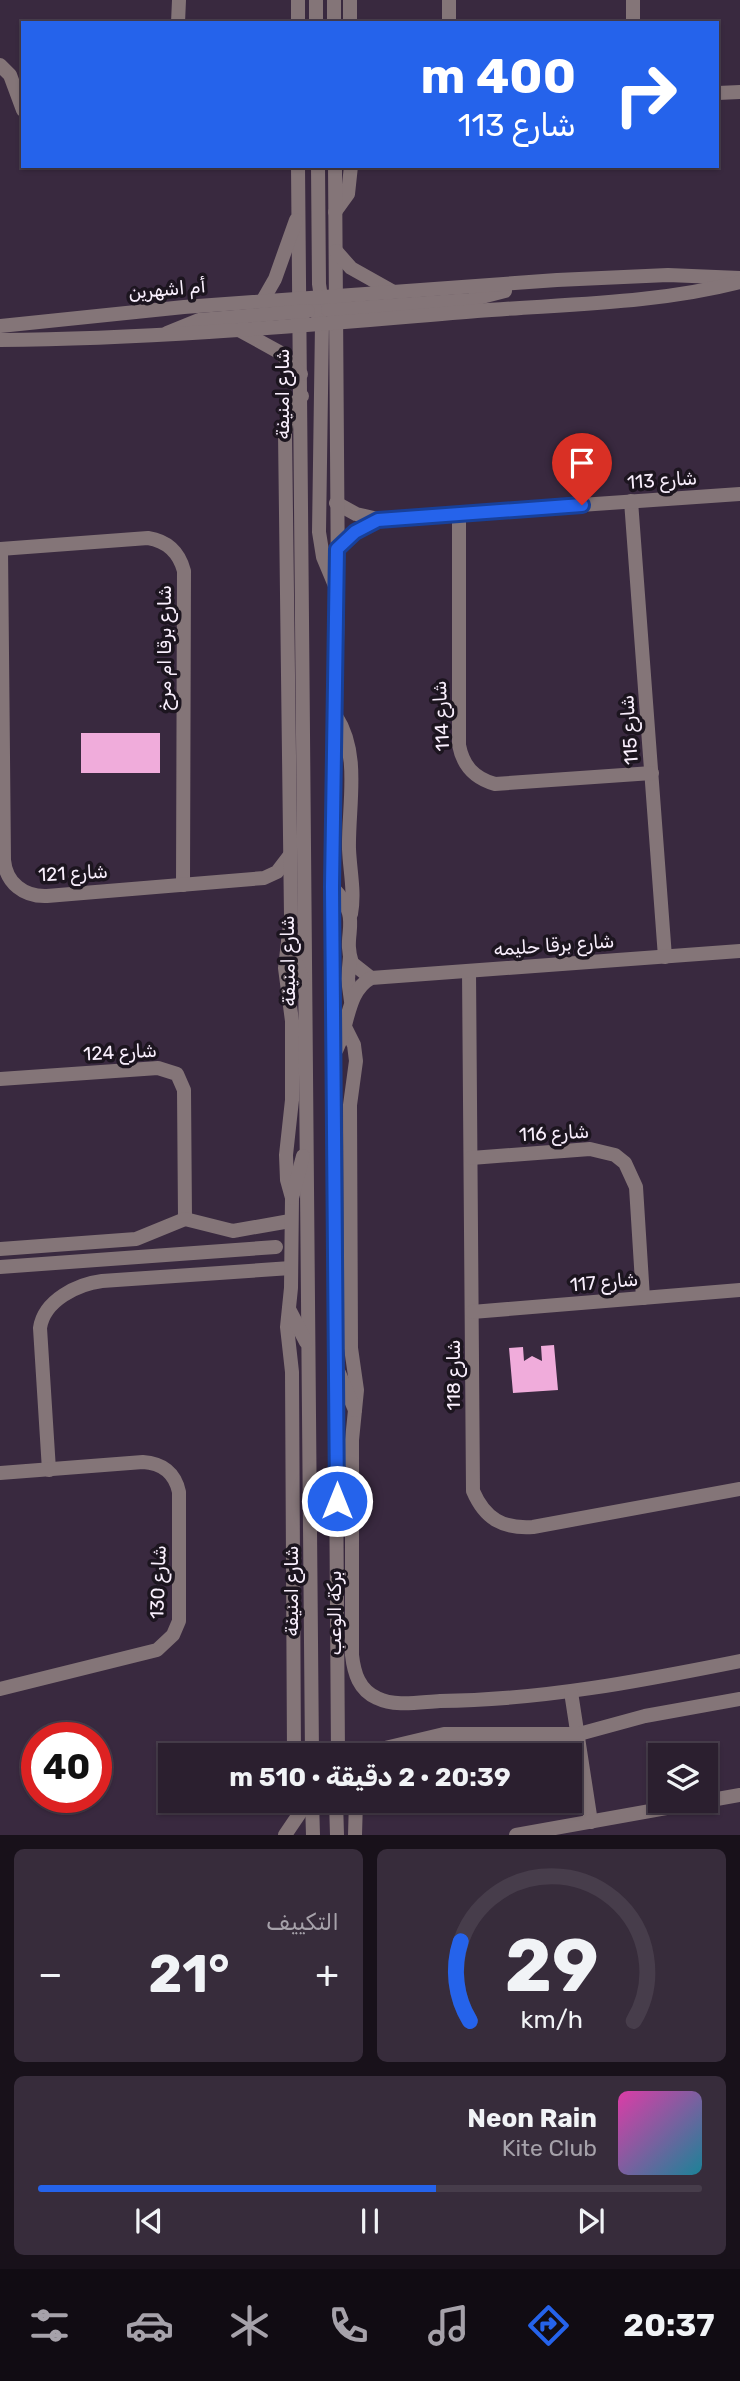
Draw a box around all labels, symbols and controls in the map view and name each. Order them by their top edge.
text: 400 m [421,47,576,105]
icon: right [600,49,691,140]
text: شارع 113 [458,106,576,144]
street label: أم اشهرين [127,274,207,305]
street label: شارع امنيفة [271,348,296,440]
pin [552,433,612,505]
icon: arrive [563,444,601,482]
street label: شارع 113 [626,466,698,496]
street label: شارع برقا ام مرخ [153,585,178,711]
street label: شارع 114 [428,680,456,752]
street label: شارع 115 [615,694,645,766]
street label: شارع 121 [37,860,109,888]
street label: شارع امنيفة [276,915,302,1007]
street label: شارع برقا حليمه [493,929,615,963]
street label: شارع 124 [83,1039,157,1067]
street label: شارع 116 [518,1120,590,1148]
street label: شارع 117 [569,1268,639,1298]
street label: شارع 118 [442,1340,467,1410]
position arrow [300,1464,374,1538]
street label: شارع 130 [145,1545,173,1620]
street label: شارع امنيفة [280,1545,305,1637]
street label: بركة الوعب [323,1570,346,1656]
speed limit sign: 40 [21,1722,112,1813]
map controls [648,1743,718,1813]
button: layers [648,1743,718,1813]
text: 20:39 · 2 دقيقة · 510 m [229,1762,511,1793]
text: التكييف [266,1908,339,1936]
text: 29 [505,1924,598,2010]
text: 21° [149,1943,230,2005]
text: − [38,1951,63,1997]
text: + [315,1951,339,1997]
text: km/h [520,2005,583,2034]
text: Neon Rain [467,2103,597,2134]
text: Kite Club [502,2134,597,2162]
icon: previous [130,2202,168,2240]
icon: pause [351,2202,389,2240]
icon: next [572,2202,610,2240]
icon: filters [25,2301,74,2350]
icon: car [125,2301,174,2350]
icon: climate [225,2301,274,2350]
icon: phone [324,2301,373,2350]
icon: music [424,2301,473,2350]
icon: directions [524,2301,573,2350]
text: 20:37 [623,2306,715,2344]

